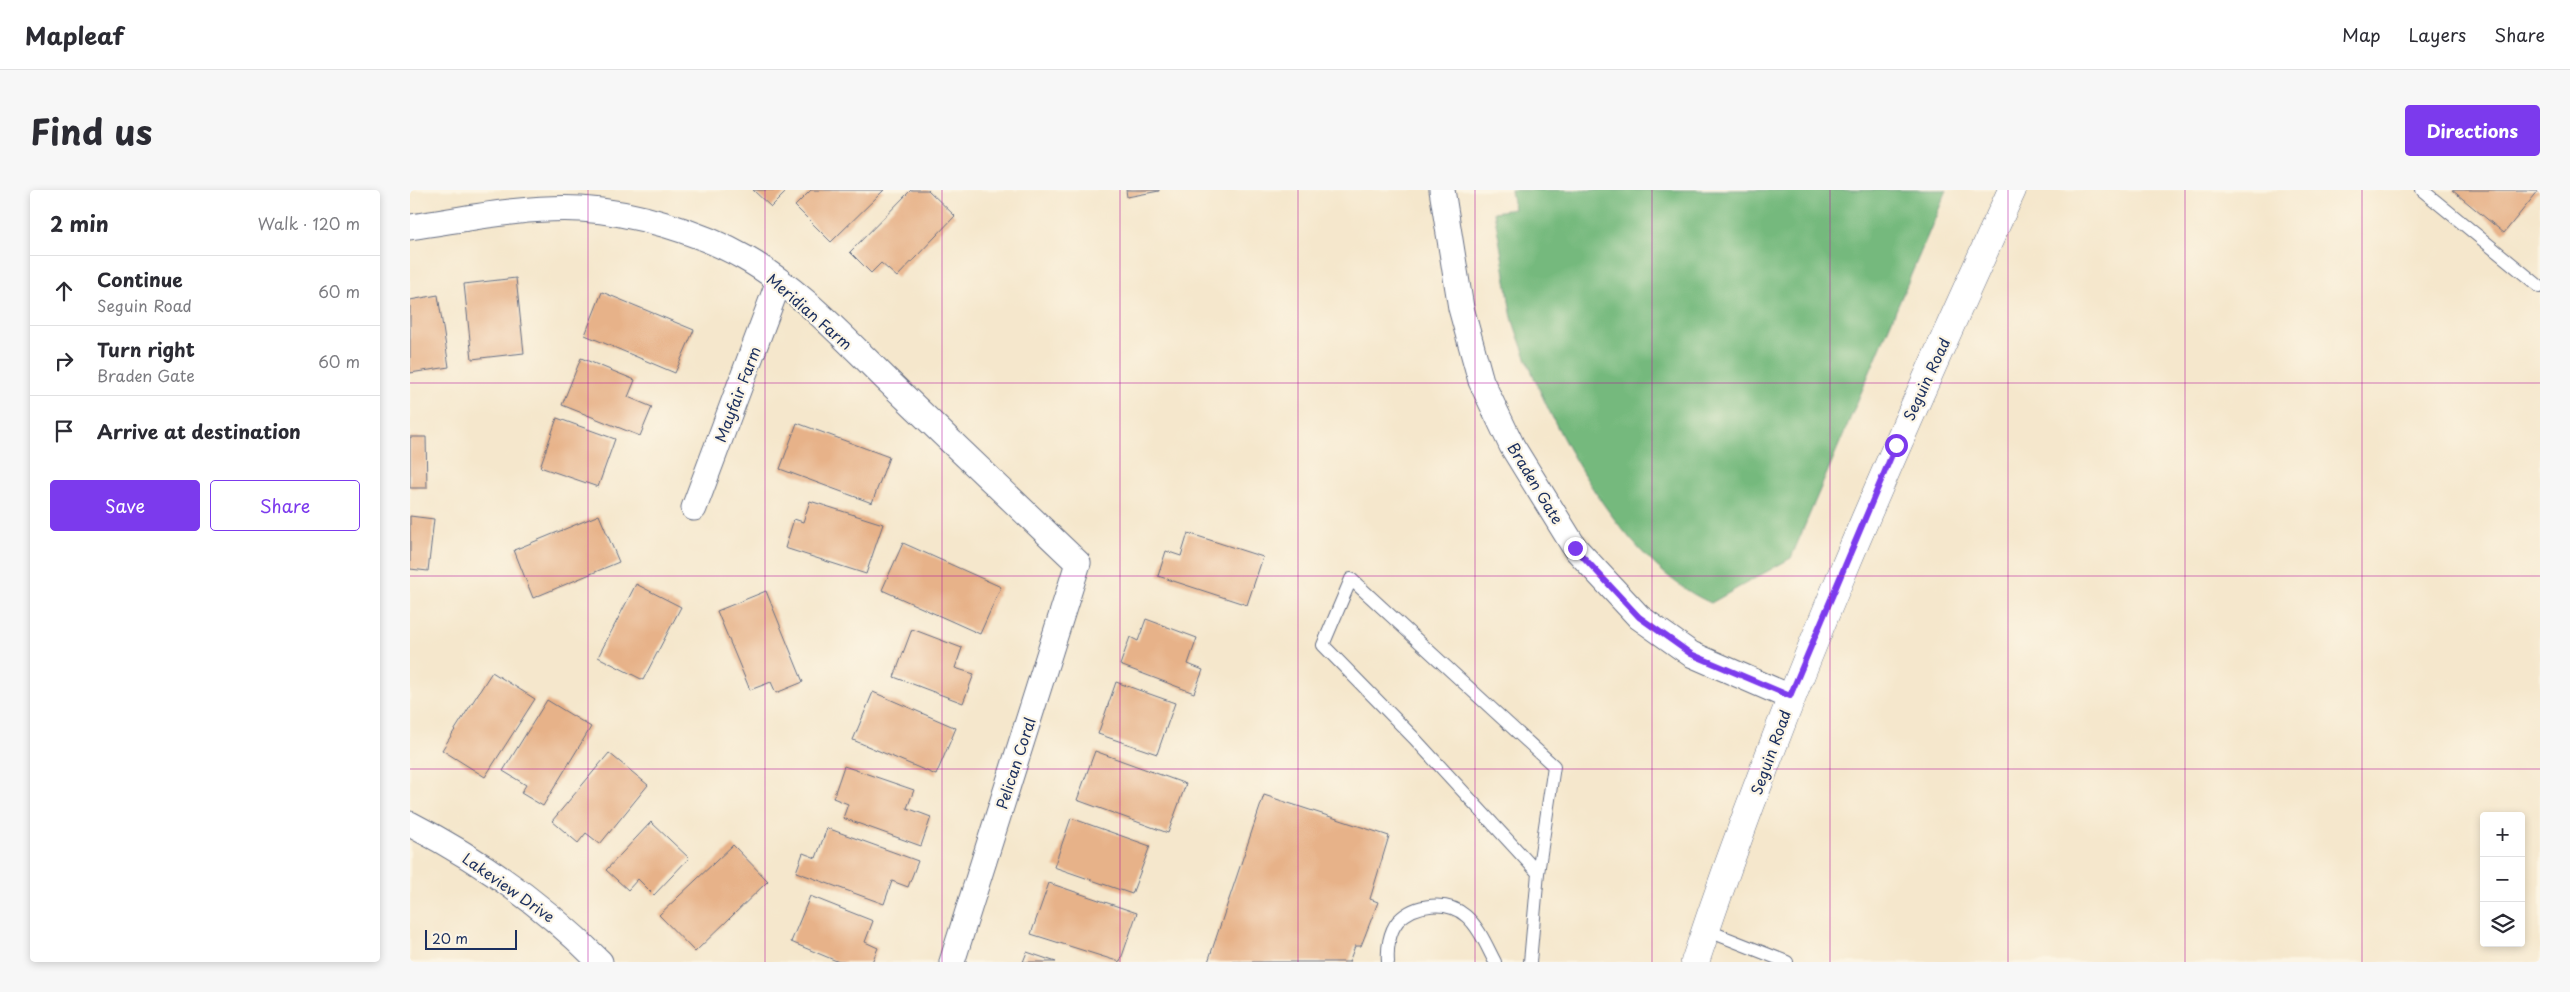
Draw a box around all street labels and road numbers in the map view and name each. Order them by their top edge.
street label: Meridian Farm [762,267,858,355]
street label: Seguin Road [1897,334,1955,424]
street label: Mayfair Farm [708,343,766,445]
street label: Braden Gate [1503,438,1569,528]
street label: Seguin Road [1744,706,1796,798]
street label: Pelican Coral [989,714,1041,812]
street label: Lakeview Drive [458,847,560,927]

